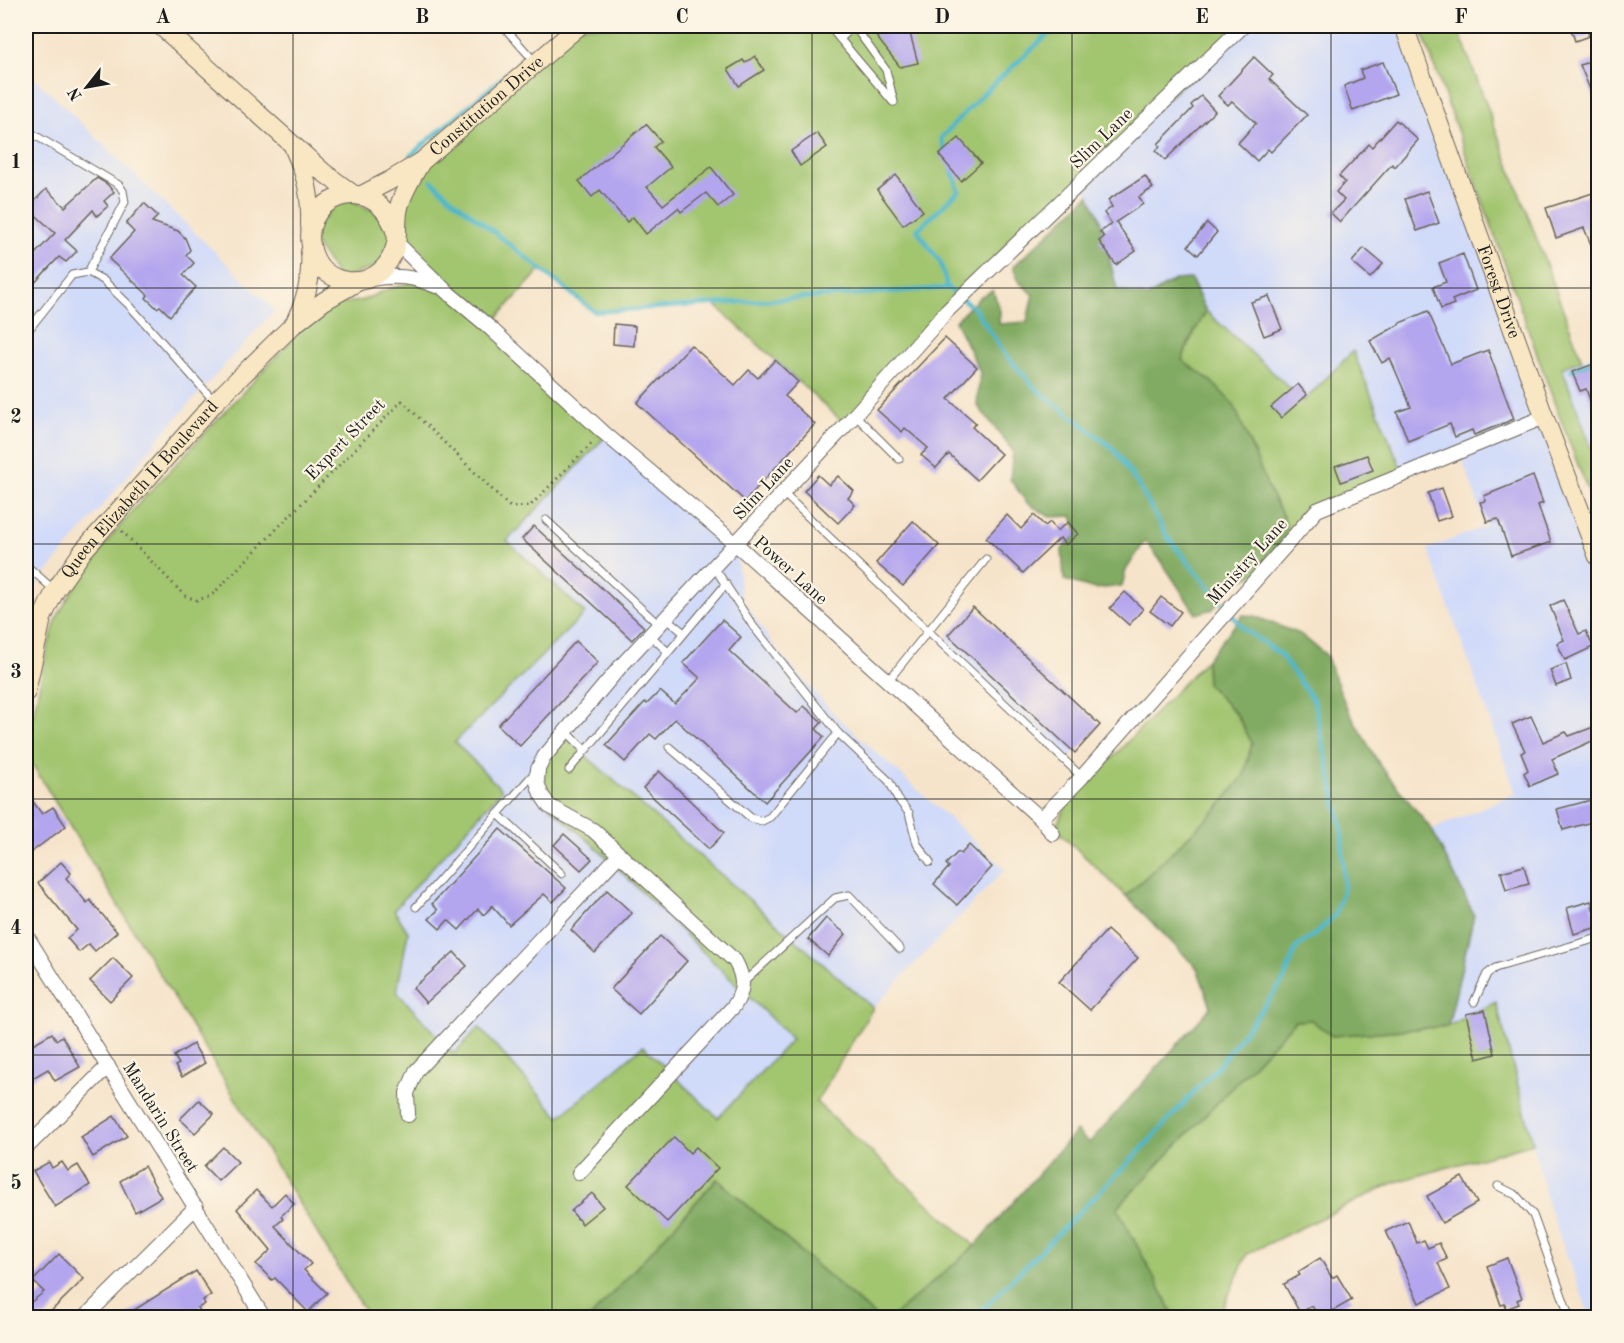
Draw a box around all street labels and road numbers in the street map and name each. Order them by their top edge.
street label: Constitution Drive [427,53,547,160]
street label: Slim Lane [1067,105,1136,173]
street label: Forest Drive [1473,243,1523,341]
street label: Expert Street [302,395,389,484]
street label: Queen Elizabeth II Boulevard [59,397,222,582]
street label: Slim Lane [730,454,797,524]
street label: Ministry Lane [1204,515,1291,608]
street label: Power Lane [750,533,831,608]
street label: Mandarin Street [119,1059,201,1176]

